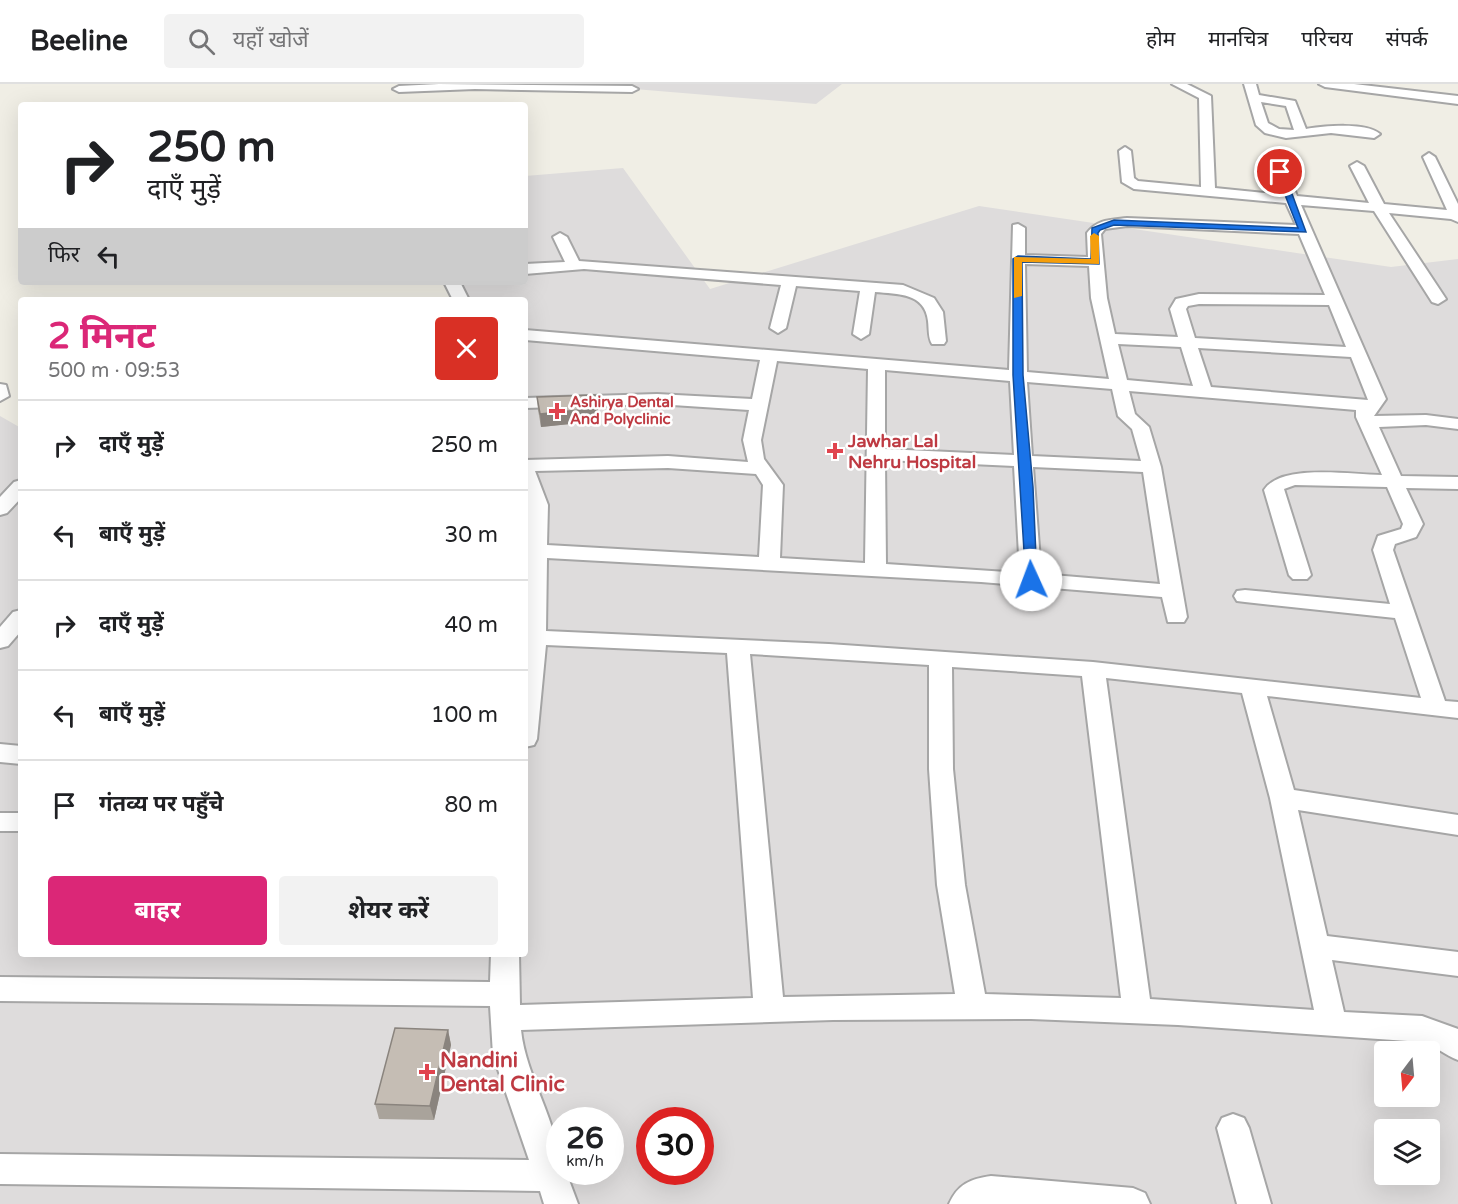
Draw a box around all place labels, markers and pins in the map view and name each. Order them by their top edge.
pin [1254,146,1305,197]
place label: Ashirya Dental And Polyclinic [570,393,674,429]
marker: Ashirya Dental And Polyclinic [548,402,566,420]
place label: Jawhar Lal Nehru Hospital [847,430,976,473]
marker: Jawhar Lal Nehru Hospital [826,442,844,460]
place label: Nandini Dental Clinic [440,1048,565,1097]
marker: Nandini Dental Clinic [418,1063,436,1081]

